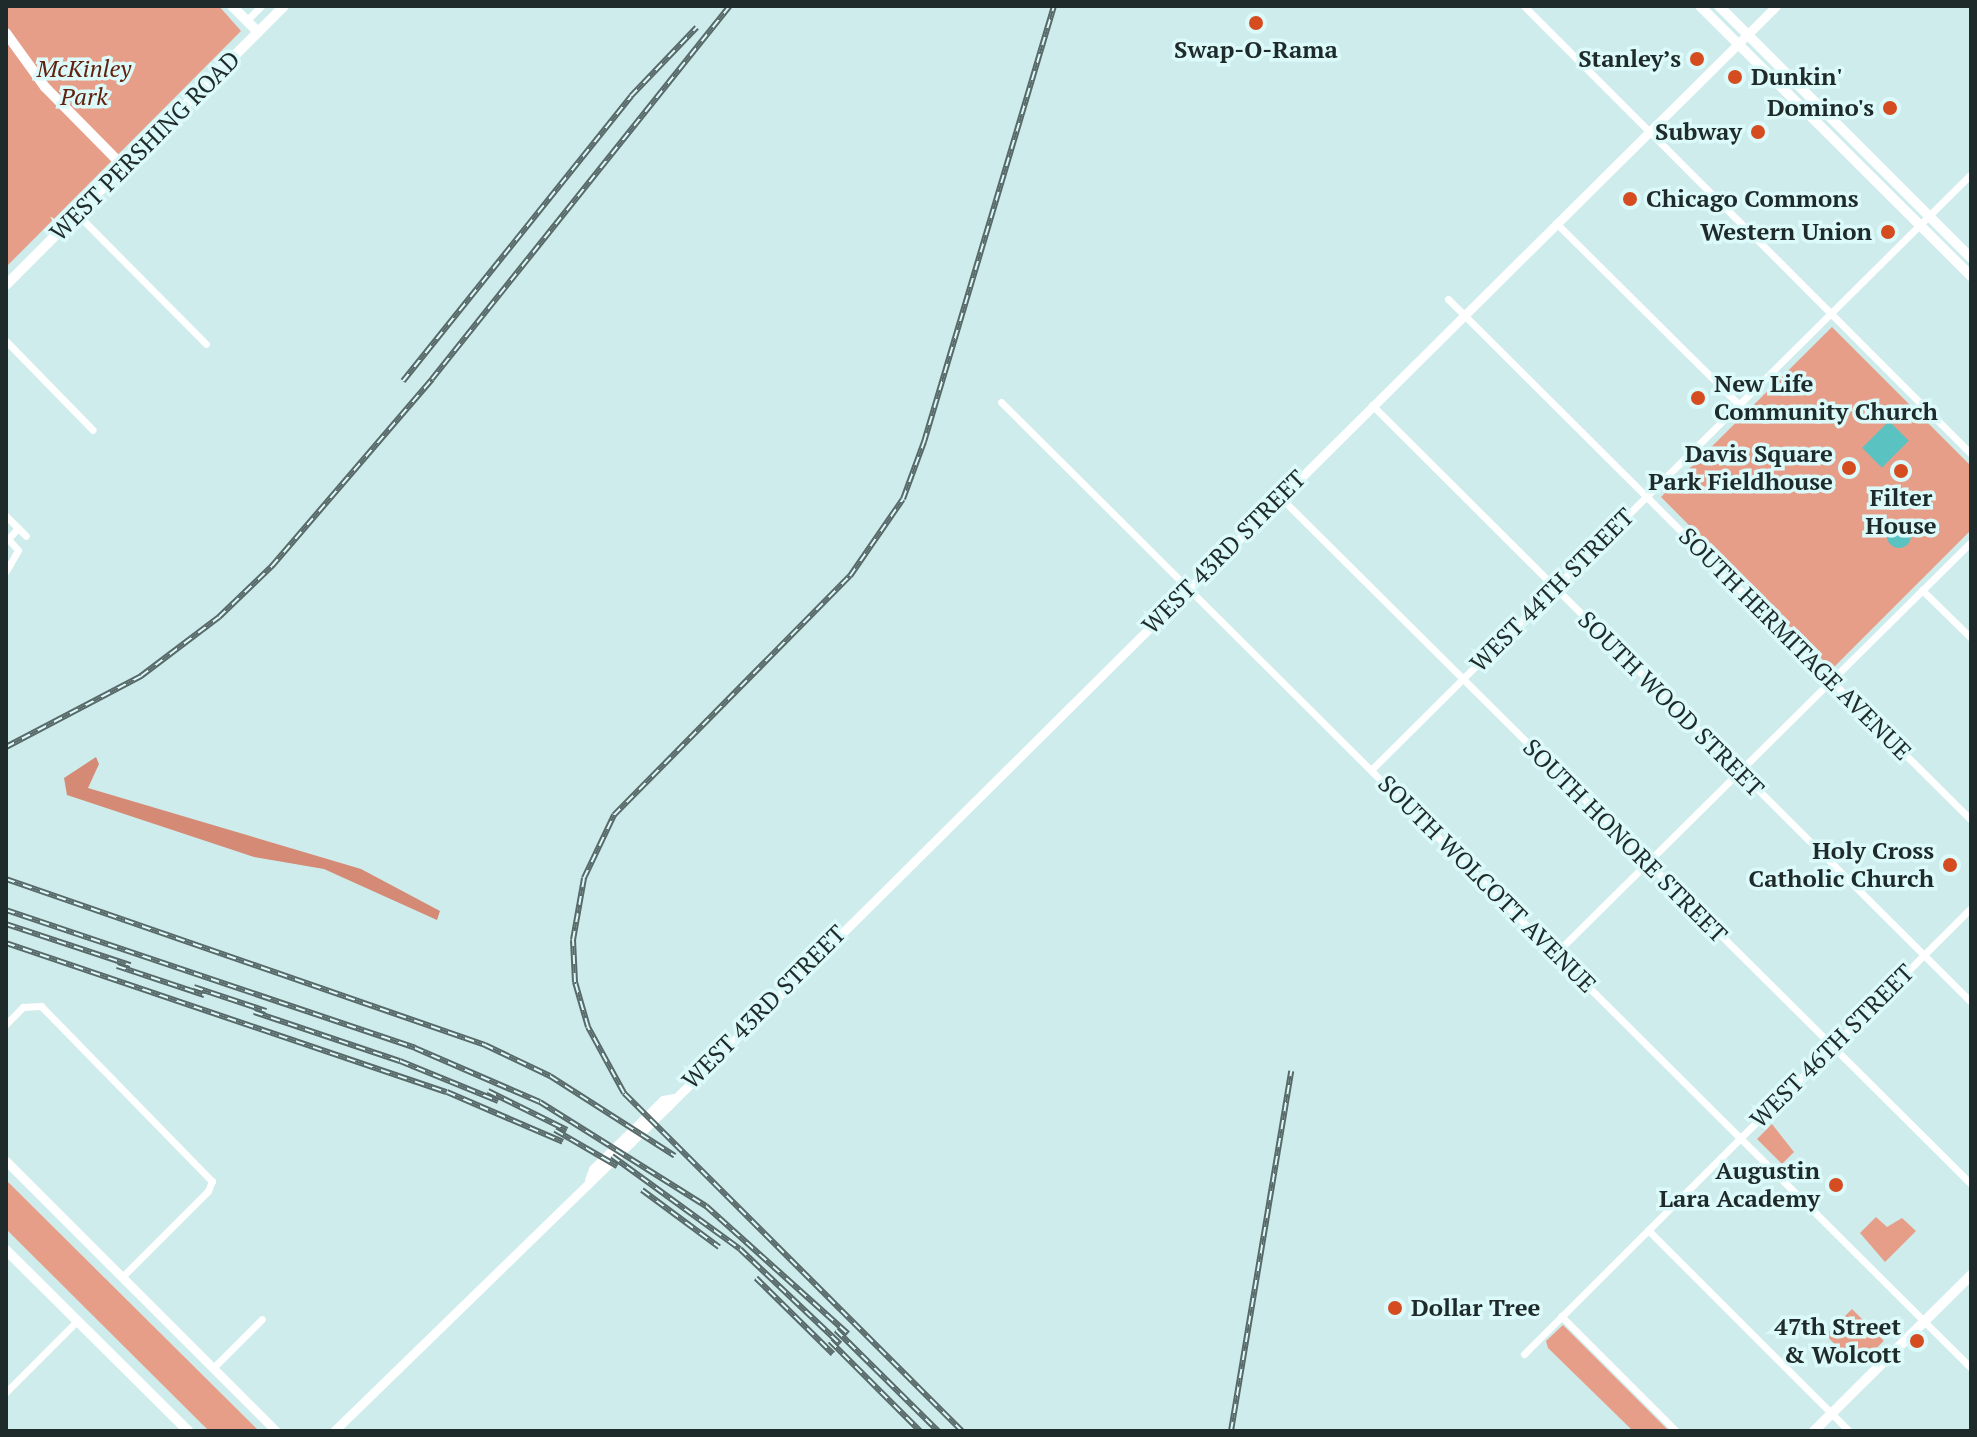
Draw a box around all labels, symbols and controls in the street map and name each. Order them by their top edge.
marker: Swap-O-Rama [1247,14,1265,32]
place label: Swap-O-Rama [1174,36,1338,64]
street label: WEST PERSHING ROAD [44,45,246,247]
place label: Stanley’s [1578,45,1681,73]
marker: Stanley’s [1688,50,1706,68]
park label: McKinley Park [37,55,131,111]
place label: Dunkin' [1751,63,1842,91]
marker: Dunkin' [1726,68,1744,86]
place label: Domino's [1767,94,1874,122]
marker: Domino's [1881,99,1899,117]
place label: Subway [1655,118,1742,146]
marker: Subway [1749,123,1767,141]
place label: Chicago Commons [1646,185,1859,213]
marker: Chicago Commons [1621,190,1639,208]
place label: Western Union [1700,218,1872,246]
marker: Western Union [1879,223,1897,241]
place label: New Life Community Church [1714,370,1938,426]
marker: New Life Community Church [1689,389,1707,407]
place label: Davis Square Park Fieldhouse [1648,440,1833,496]
marker: Davis Square Park Fieldhouse [1840,459,1858,477]
marker: Filter House [1892,462,1910,480]
street label: WEST 43RD STREET [1136,464,1312,640]
place label: Filter House [1865,484,1937,540]
street label: WEST 44TH STREET [1464,502,1640,678]
street label: SOUTH HERMITAGE AVENUE [1673,522,1917,766]
street label: SOUTH WOOD STREET [1572,605,1770,803]
street label: SOUTH HONORE STREET [1517,733,1733,949]
street label: SOUTH WOLCOTT AVENUE [1372,769,1602,999]
place label: Holy Cross Catholic Church [1749,837,1934,893]
marker: Holy Cross Catholic Church [1941,856,1959,874]
street label: WEST 43RD STREET [676,919,852,1095]
street label: WEST 46TH STREET [1744,958,1920,1134]
place label: Augustin Lara Academy [1659,1157,1820,1213]
marker: Augustin Lara Academy [1827,1176,1845,1194]
place label: Dollar Tree [1411,1294,1540,1322]
marker: Dollar Tree [1386,1299,1404,1317]
place label: 47th Street & Wolcott [1774,1313,1901,1369]
marker: 47th Street & Wolcott [1908,1332,1926,1350]

